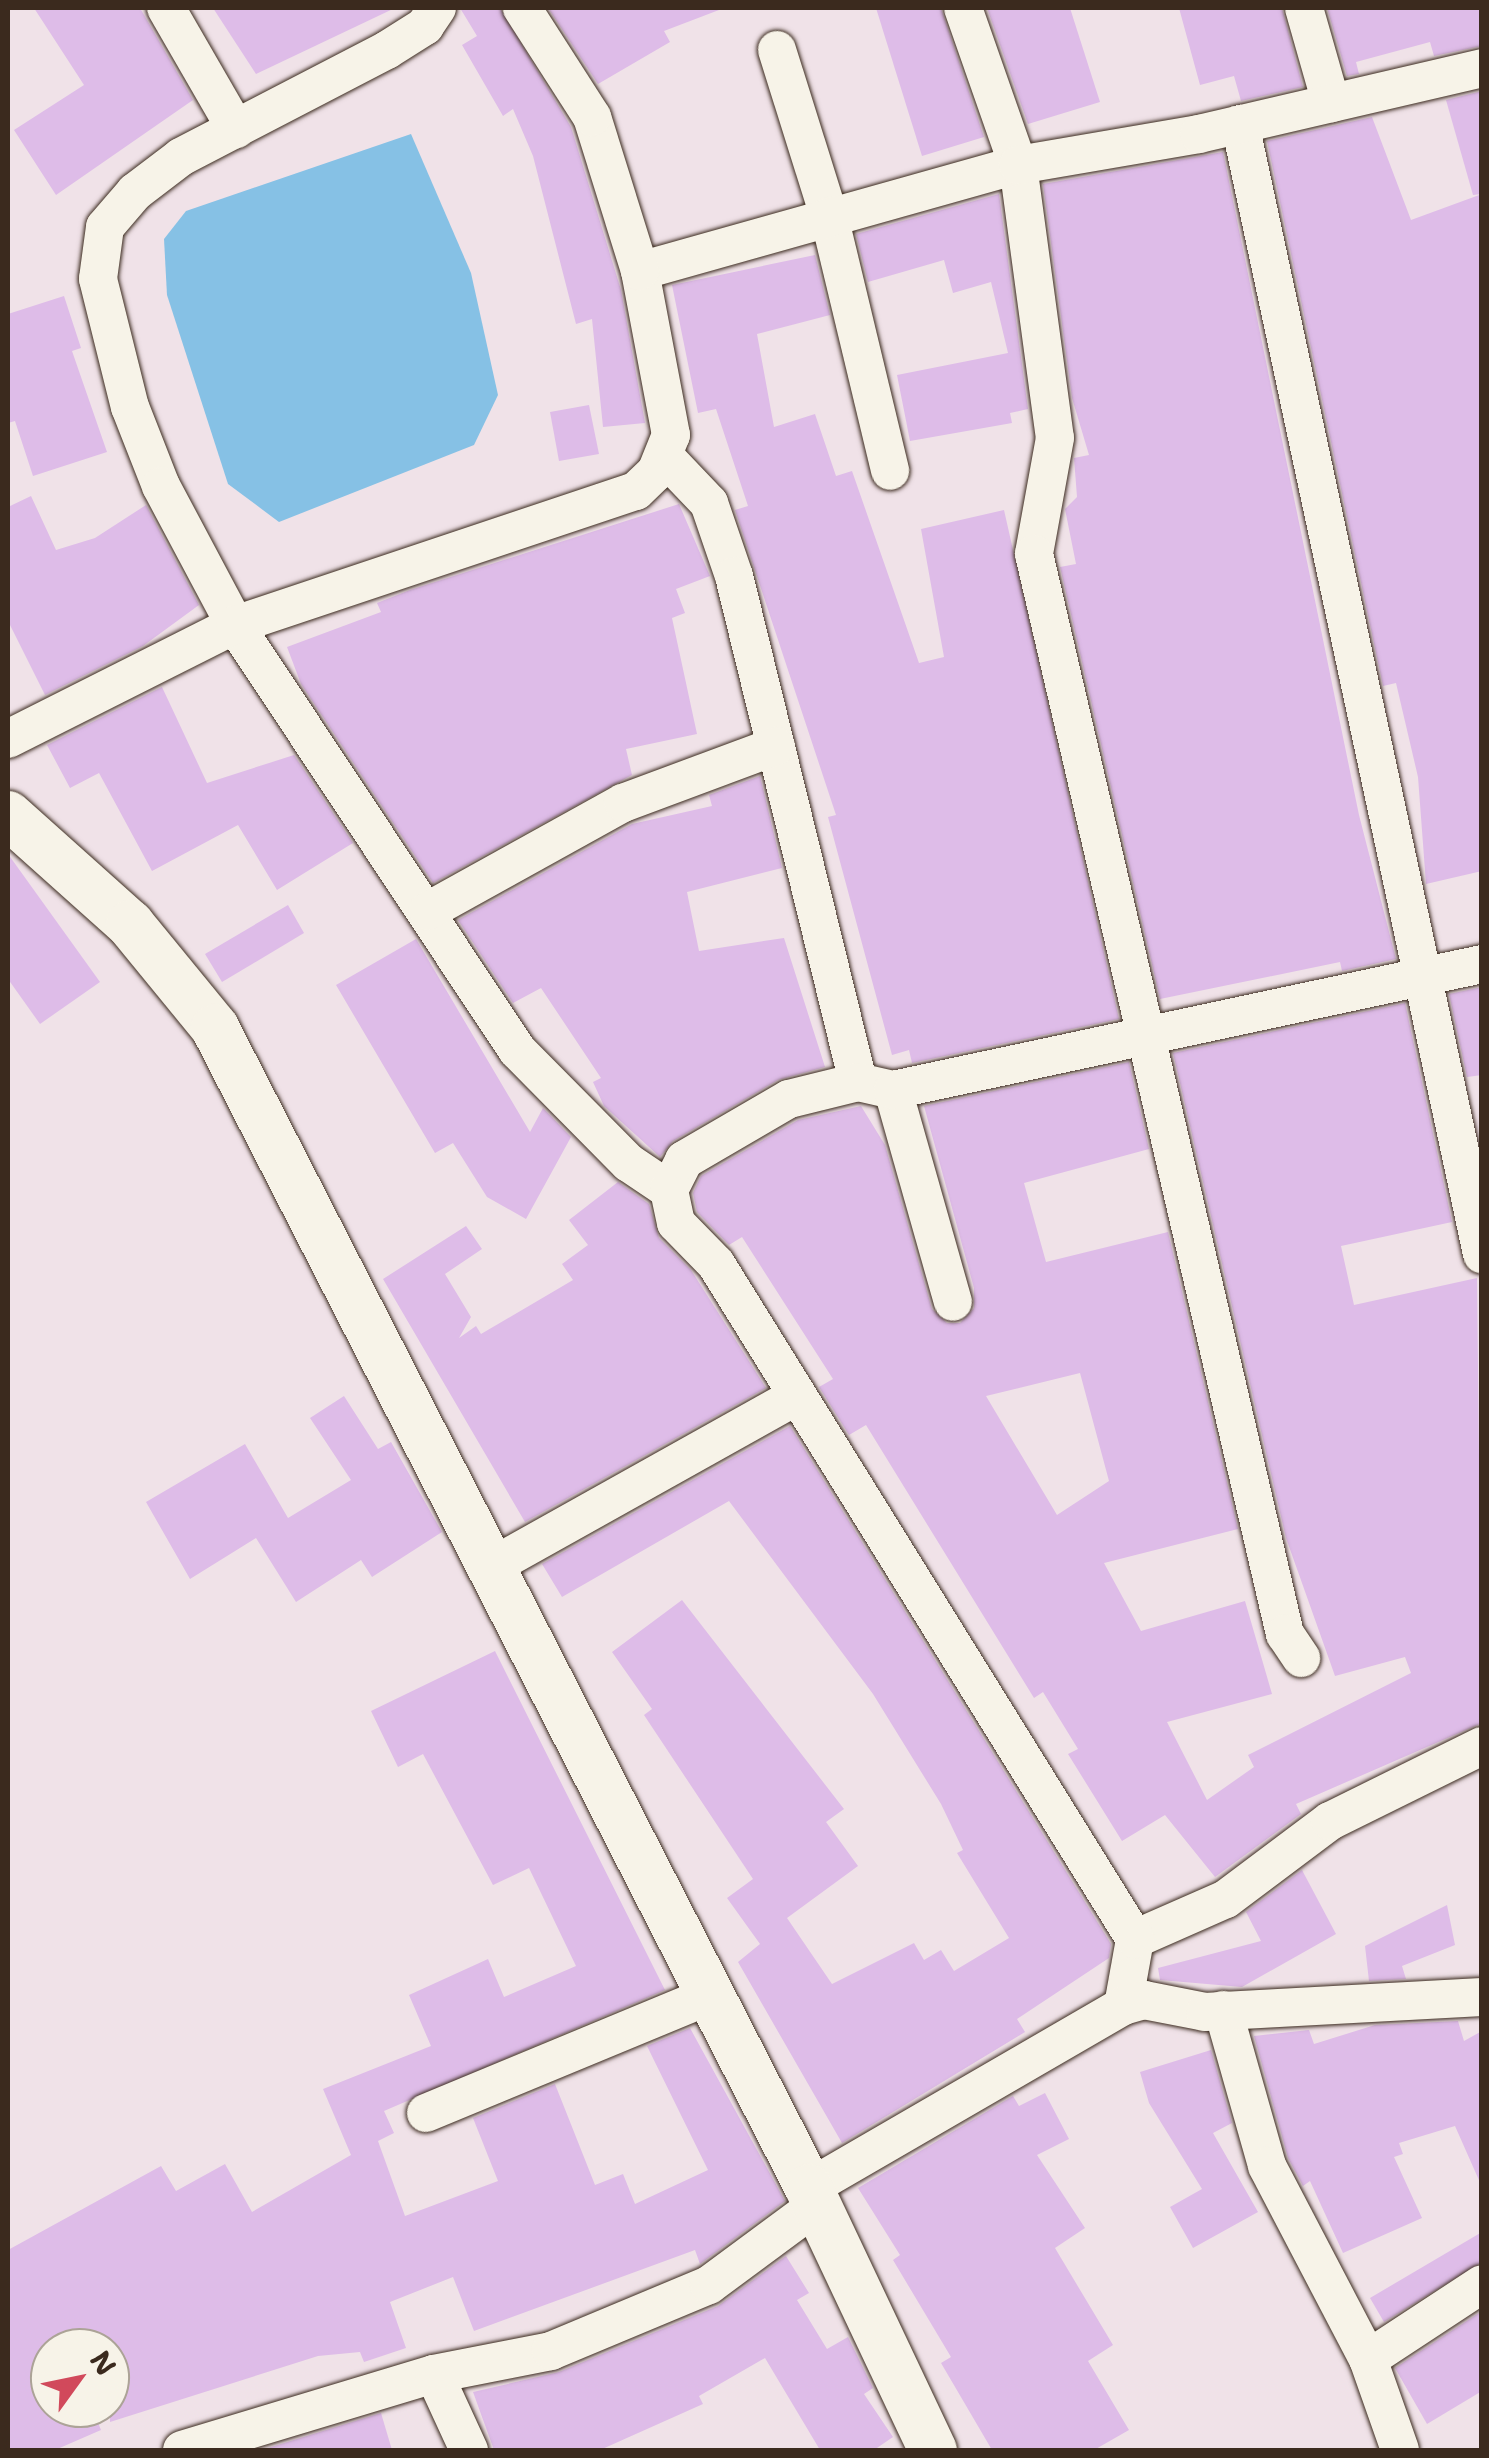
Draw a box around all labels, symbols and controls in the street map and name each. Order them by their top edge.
north arrow [30,2328,130,2428]
text: N [82,2343,125,2382]

